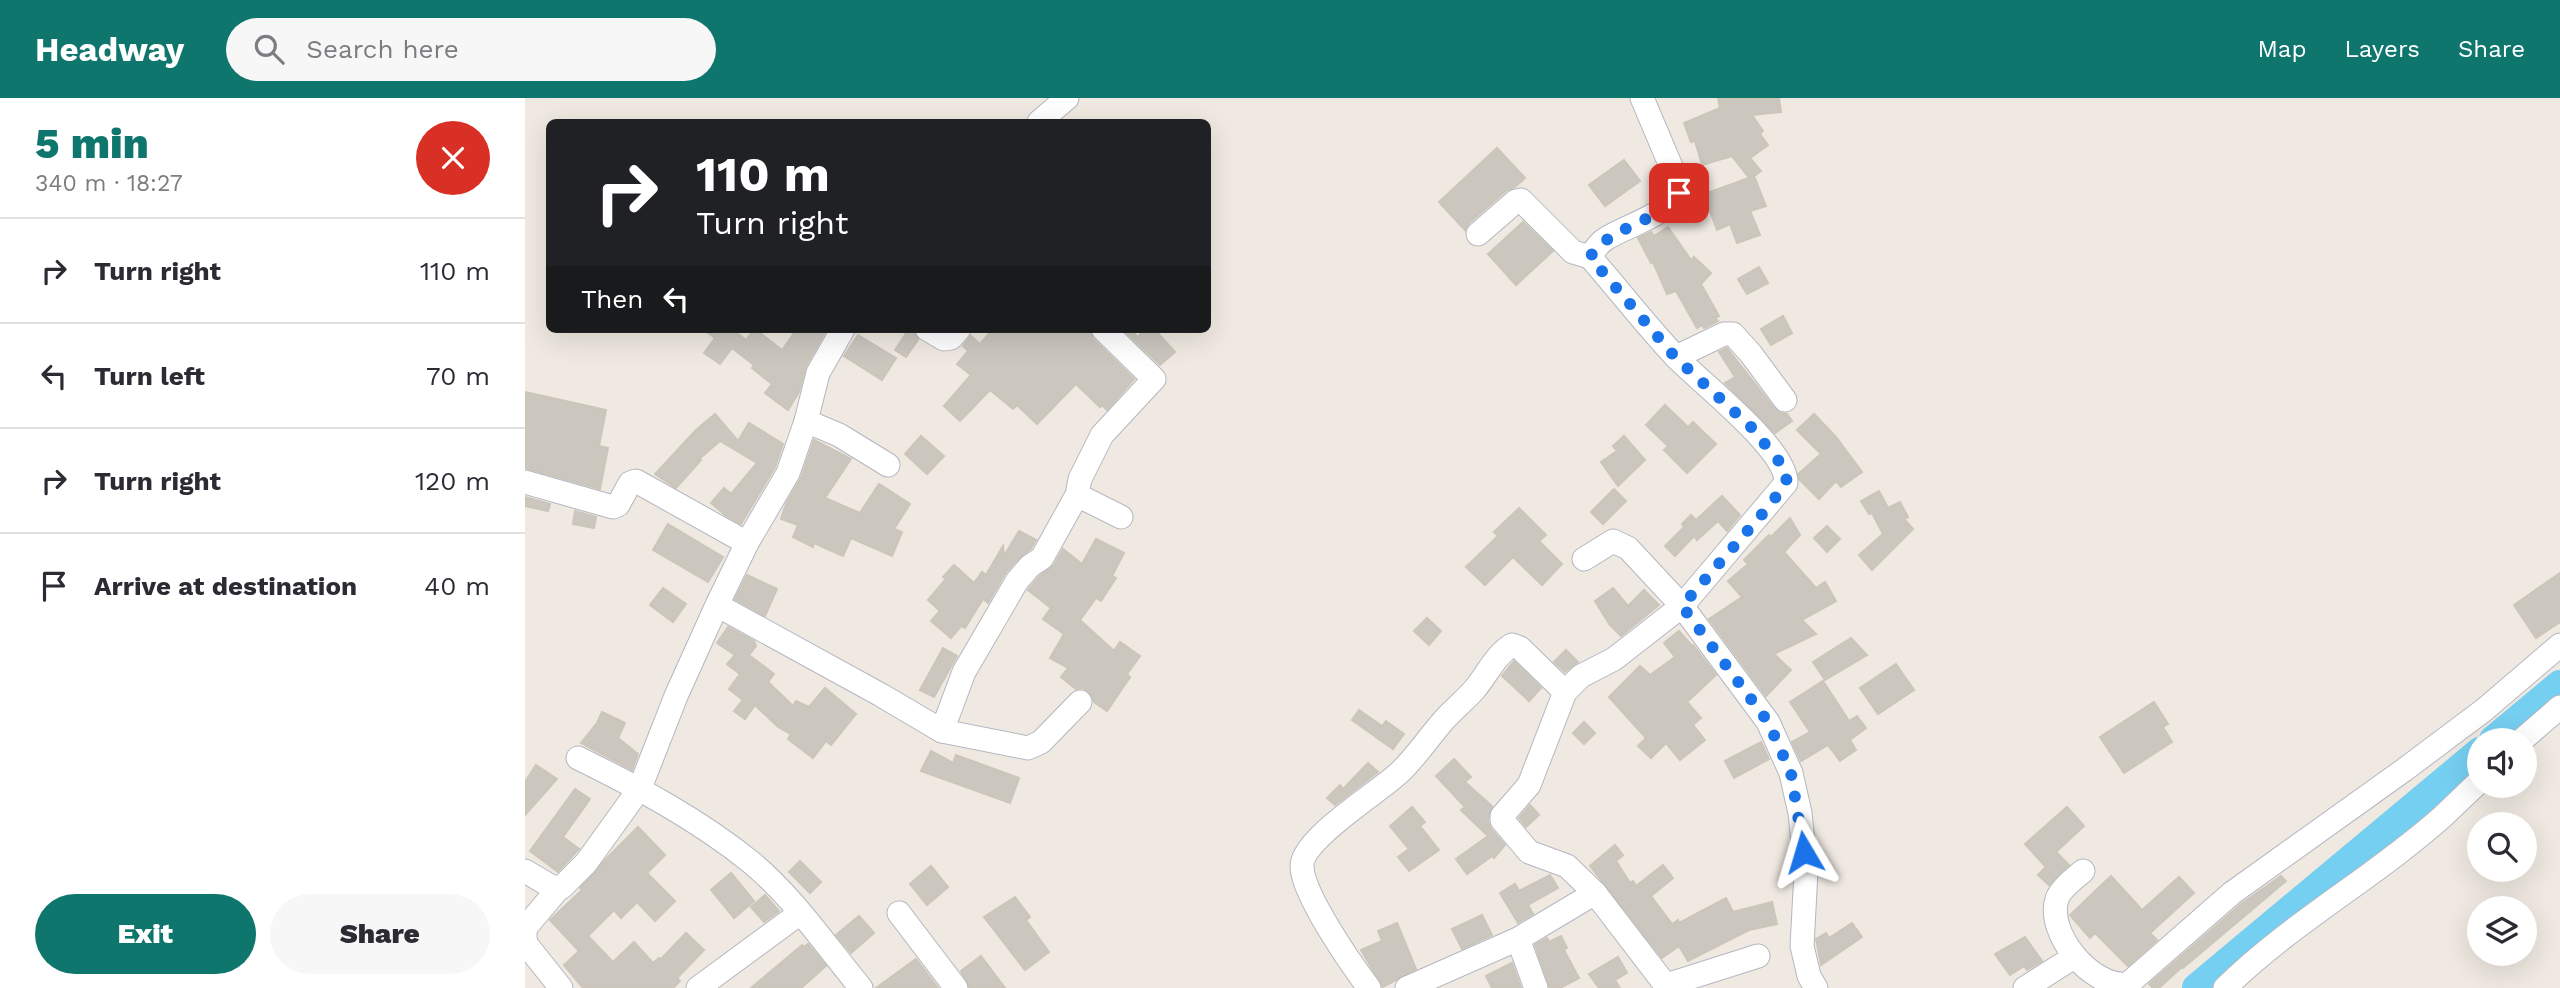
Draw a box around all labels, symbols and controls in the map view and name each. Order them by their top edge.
search box [226,18,716,81]
text: Headway [35,30,184,69]
icon: search [250,30,288,68]
text: Search here [306,34,459,64]
text: Map [2258,35,2306,63]
text: Layers [2344,35,2420,63]
text: Share [2458,35,2525,63]
text: 5 min [35,119,149,168]
button: close [416,121,490,195]
text: 110 m [696,145,830,203]
icon: right [581,147,672,238]
pin [1649,163,1709,223]
text: 340 m · 18:27 [35,170,183,197]
icon: arrive [1660,174,1698,212]
text: Turn right [696,204,848,242]
icon: right [35,252,73,290]
text: Turn right [94,256,221,286]
text: 110 m [420,256,490,286]
icon: left [657,280,695,318]
text: Then [581,284,643,314]
icon: left [35,357,73,395]
text: Turn left [94,361,205,391]
text: 70 m [426,361,490,391]
icon: right [35,462,73,500]
text: Turn right [94,466,221,496]
text: 120 m [415,466,490,496]
icon: arrive [35,567,73,605]
text: Arrive at destination [94,571,357,601]
text: 40 m [424,571,490,601]
map controls [2467,728,2537,966]
button: sound [2467,728,2537,798]
button: search [2467,812,2537,882]
position arrow [1767,815,1841,889]
button: Exit [35,894,256,974]
button: Share [270,894,490,974]
button: layers [2467,896,2537,966]

